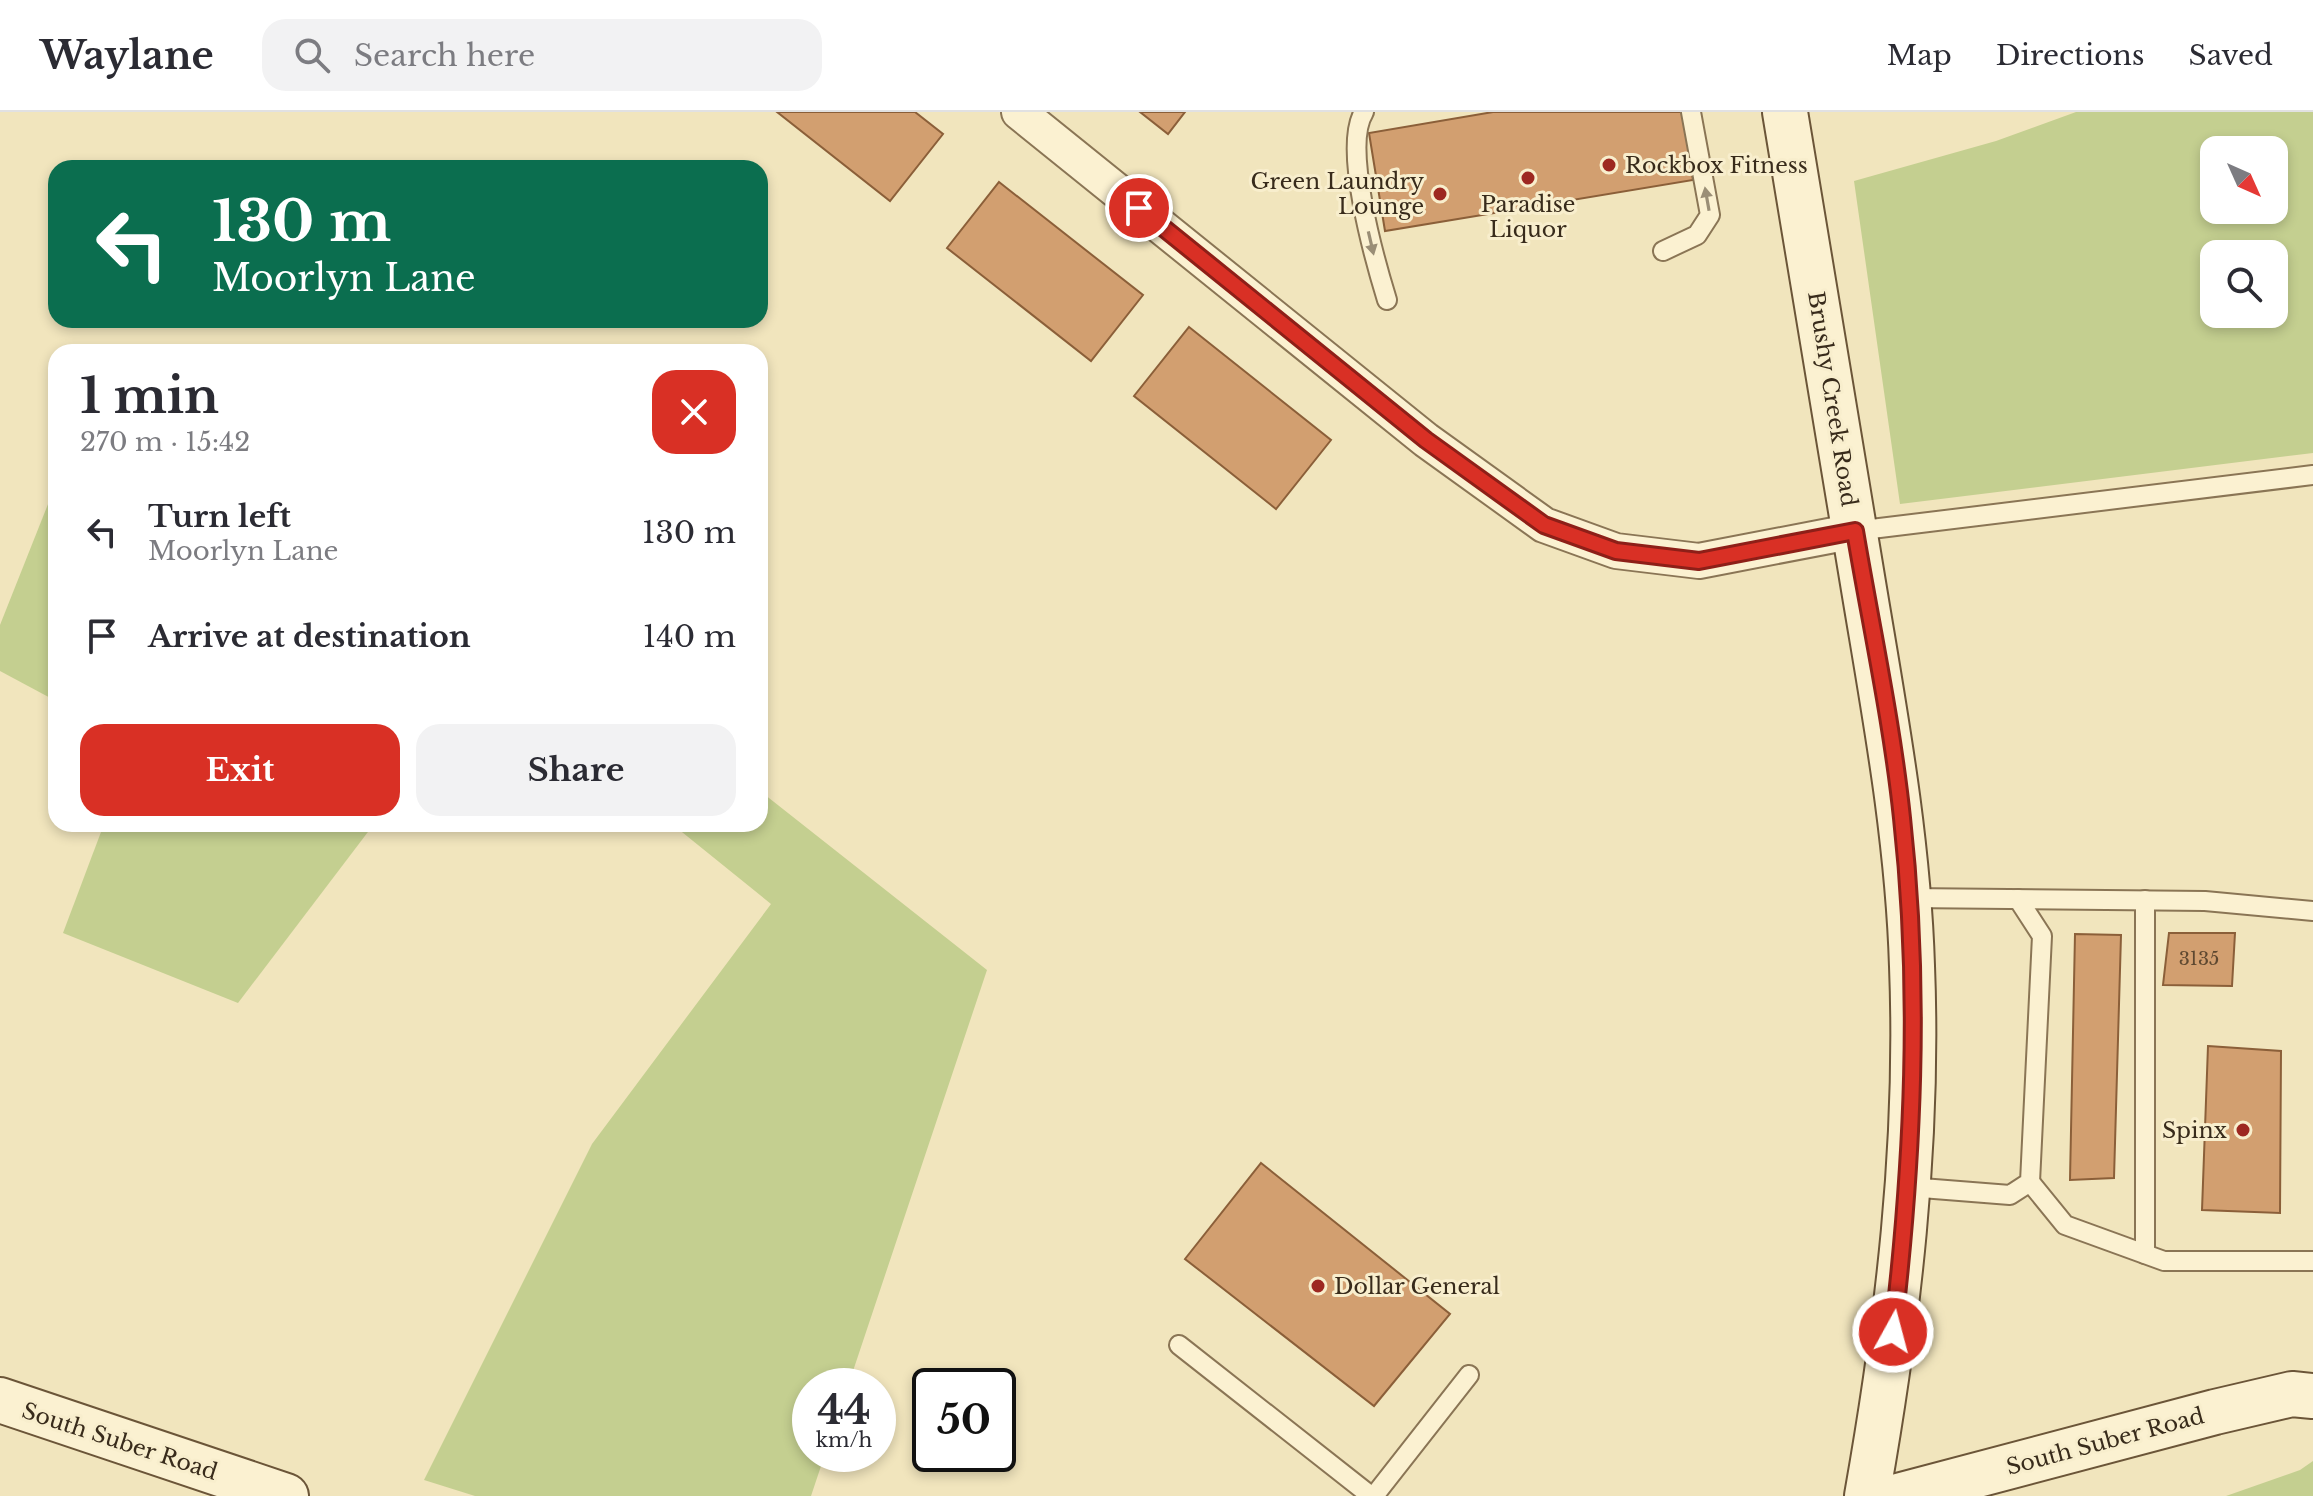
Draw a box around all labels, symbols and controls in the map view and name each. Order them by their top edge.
search box [262,19,822,91]
text: Waylane [40,32,214,79]
icon: search [290,33,334,77]
text: Search here [354,37,535,74]
text: Map [1887,38,1952,73]
text: Directions [1996,38,2145,73]
text: Saved [2189,38,2273,73]
north arrow [2200,136,2288,224]
map controls [2200,136,2288,328]
place label: Rockbox Fitness [1625,152,1808,179]
marker: Rockbox Fitness [1600,156,1618,174]
place label: Green Laundry Lounge [1250,168,1424,220]
marker: Paradise Liquor [1519,169,1537,187]
pin [1105,174,1173,242]
marker: Green Laundry Lounge [1431,185,1449,203]
icon: arrive [1117,186,1161,230]
text: 130 m [212,187,391,256]
one-way arrow [1701,187,1713,212]
place label: Paradise Liquor [1481,191,1575,243]
icon: left [80,192,184,296]
one-way arrow [1365,230,1378,255]
button: search [2200,240,2288,328]
text: Moorlyn Lane [212,256,476,301]
street label: Brushy Creek Road [1802,289,1863,509]
text: 1 min [80,366,219,426]
button: close [652,370,736,454]
text: 270 m · 15:42 [80,426,250,458]
text: Turn left [148,498,291,535]
icon: left [80,510,124,554]
text: 130 m [642,514,736,551]
text: Moorlyn Lane [148,535,338,567]
icon: arrive [80,614,124,658]
text: Arrive at destination [148,618,471,655]
text: 140 m [643,618,736,655]
button: Exit [80,724,400,816]
button: Share [416,724,736,816]
house number: 3135 [2179,948,2219,970]
place label: Spinx [2162,1117,2228,1144]
marker: Spinx [2234,1121,2252,1139]
place label: Dollar General [1334,1273,1500,1300]
marker: Dollar General [1309,1277,1327,1295]
position arrow [1851,1290,1935,1374]
speed limit sign: 50 [912,1368,1016,1472]
text: 44 [817,1385,871,1435]
street label: South Suber Road [19,1397,221,1486]
street label: South Suber Road [2003,1402,2207,1481]
text: km/h [816,1428,872,1452]

